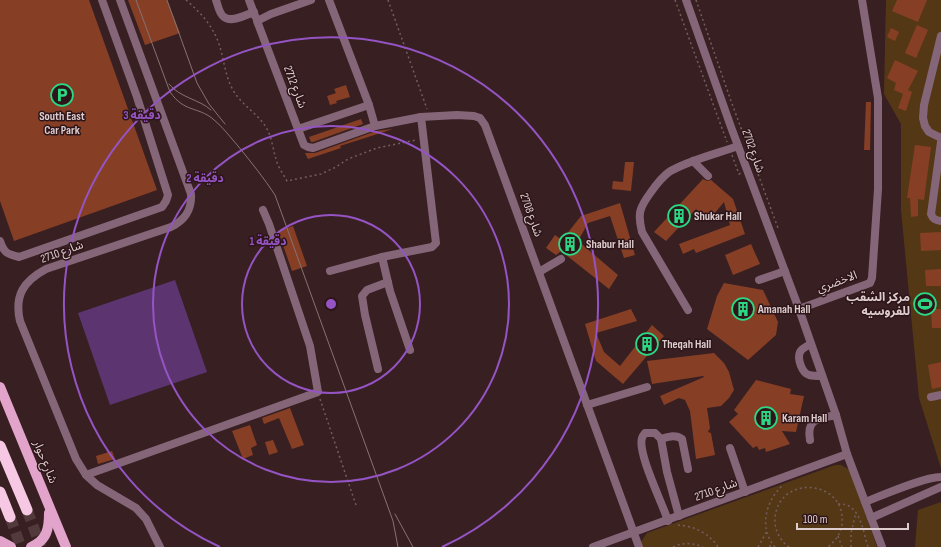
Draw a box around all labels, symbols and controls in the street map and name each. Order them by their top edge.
street label: شارع 2712 [279,64,310,111]
parking icon: South East Car Park [49,82,75,108]
text: 3 دقيقة [123,108,161,123]
place label: South East Car Park [39,109,85,138]
street label: شارع 2702 [737,127,768,175]
text: 2 دقيقة [186,171,224,186]
street label: شارع 2708 [515,191,546,239]
building icon: Shukar Hall [666,203,692,229]
place label: Shukar Hall [694,209,742,224]
building icon: Shabur Hall [557,231,583,257]
text: 1 دقيقة [250,234,286,249]
street label: شارع 2710 [38,237,86,268]
place label: Shabur Hall [586,237,634,252]
street label: الاخضري [815,268,860,298]
place label: مركز الشقب للفروسيه [846,290,910,319]
sports icon: مركز الشقب للفروسيه [912,291,938,317]
building icon: Amanah Hall [730,296,756,322]
centre of rings [324,297,338,311]
place label: Amanah Hall [757,302,810,317]
building icon: Theqah Hall [634,331,660,357]
place label: Theqah Hall [662,337,711,352]
building icon: Karam Hall [753,405,779,431]
place label: Karam Hall [782,411,827,426]
street label: شارع حوار [28,437,60,486]
street label: شارع 2710 [692,475,740,506]
scale bar [797,505,908,531]
text: 100 m [803,512,828,527]

